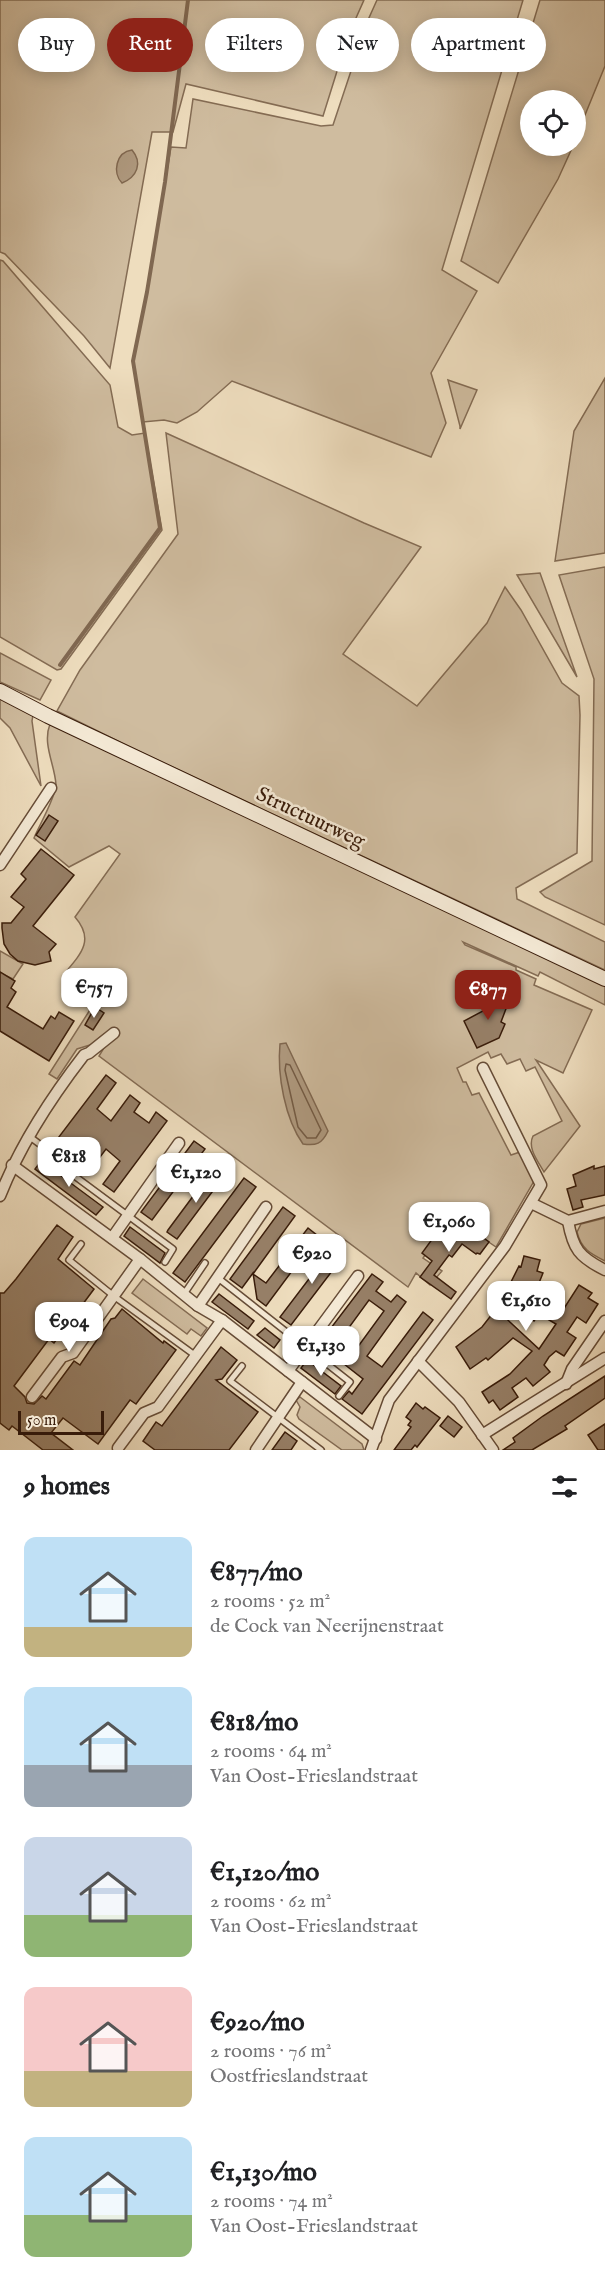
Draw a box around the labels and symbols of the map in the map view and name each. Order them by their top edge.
street label: Structuurweg [252,781,370,856]
pin: €757 [58,968,130,1019]
pin: €877 [452,970,524,1021]
pin: €818 [33,1137,105,1188]
pin: €1,120 [147,1153,245,1204]
pin: €1,060 [400,1202,498,1253]
pin: €920 [276,1234,348,1285]
pin: €1,610 [477,1281,575,1332]
pin: €904 [33,1302,105,1353]
pin: €1,130 [272,1326,370,1377]
scale bar [18,1408,104,1436]

